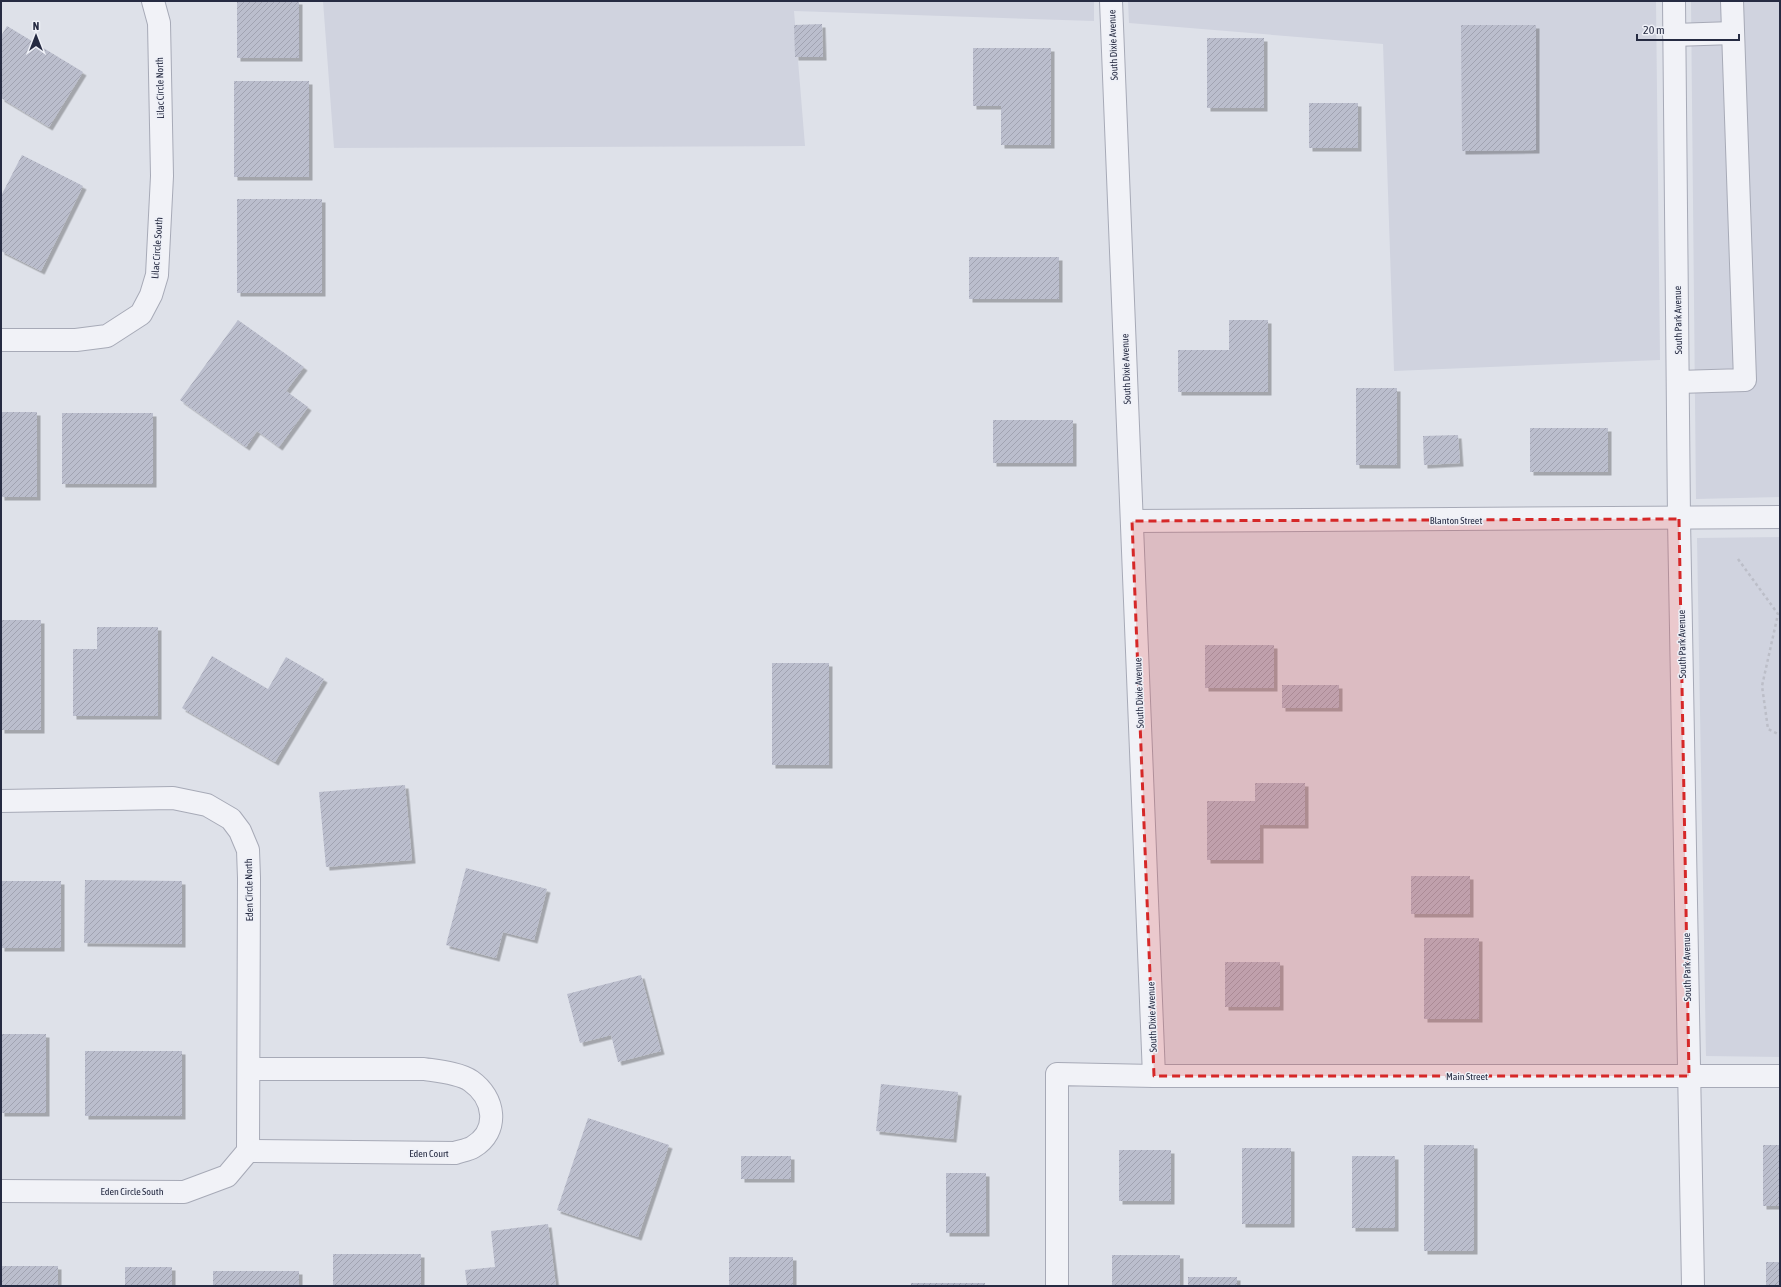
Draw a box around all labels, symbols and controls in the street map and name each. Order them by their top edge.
street label: South Dixie Avenue [1106,9,1120,81]
north arrow [16,16,56,56]
scale bar [1637,16,1739,42]
text: N [33,20,39,32]
text: 20 m [1643,23,1665,37]
street label: Lilac Circle North [154,57,166,119]
street label: Lilac Circle South [149,217,165,279]
street label: South Park Avenue [1672,285,1684,354]
street label: South Dixie Avenue [1119,333,1133,405]
street label: Blanton Street [1430,515,1482,526]
street label: South Park Avenue [1676,609,1688,678]
street label: South Dixie Avenue [1132,657,1146,729]
street label: Eden Circle North [243,858,255,922]
street label: South Park Avenue [1681,932,1693,1001]
street label: South Dixie Avenue [1145,981,1159,1053]
street label: Main Street [1446,1071,1488,1082]
street label: Eden Court [409,1148,449,1159]
street label: Eden Circle South [100,1186,164,1197]

